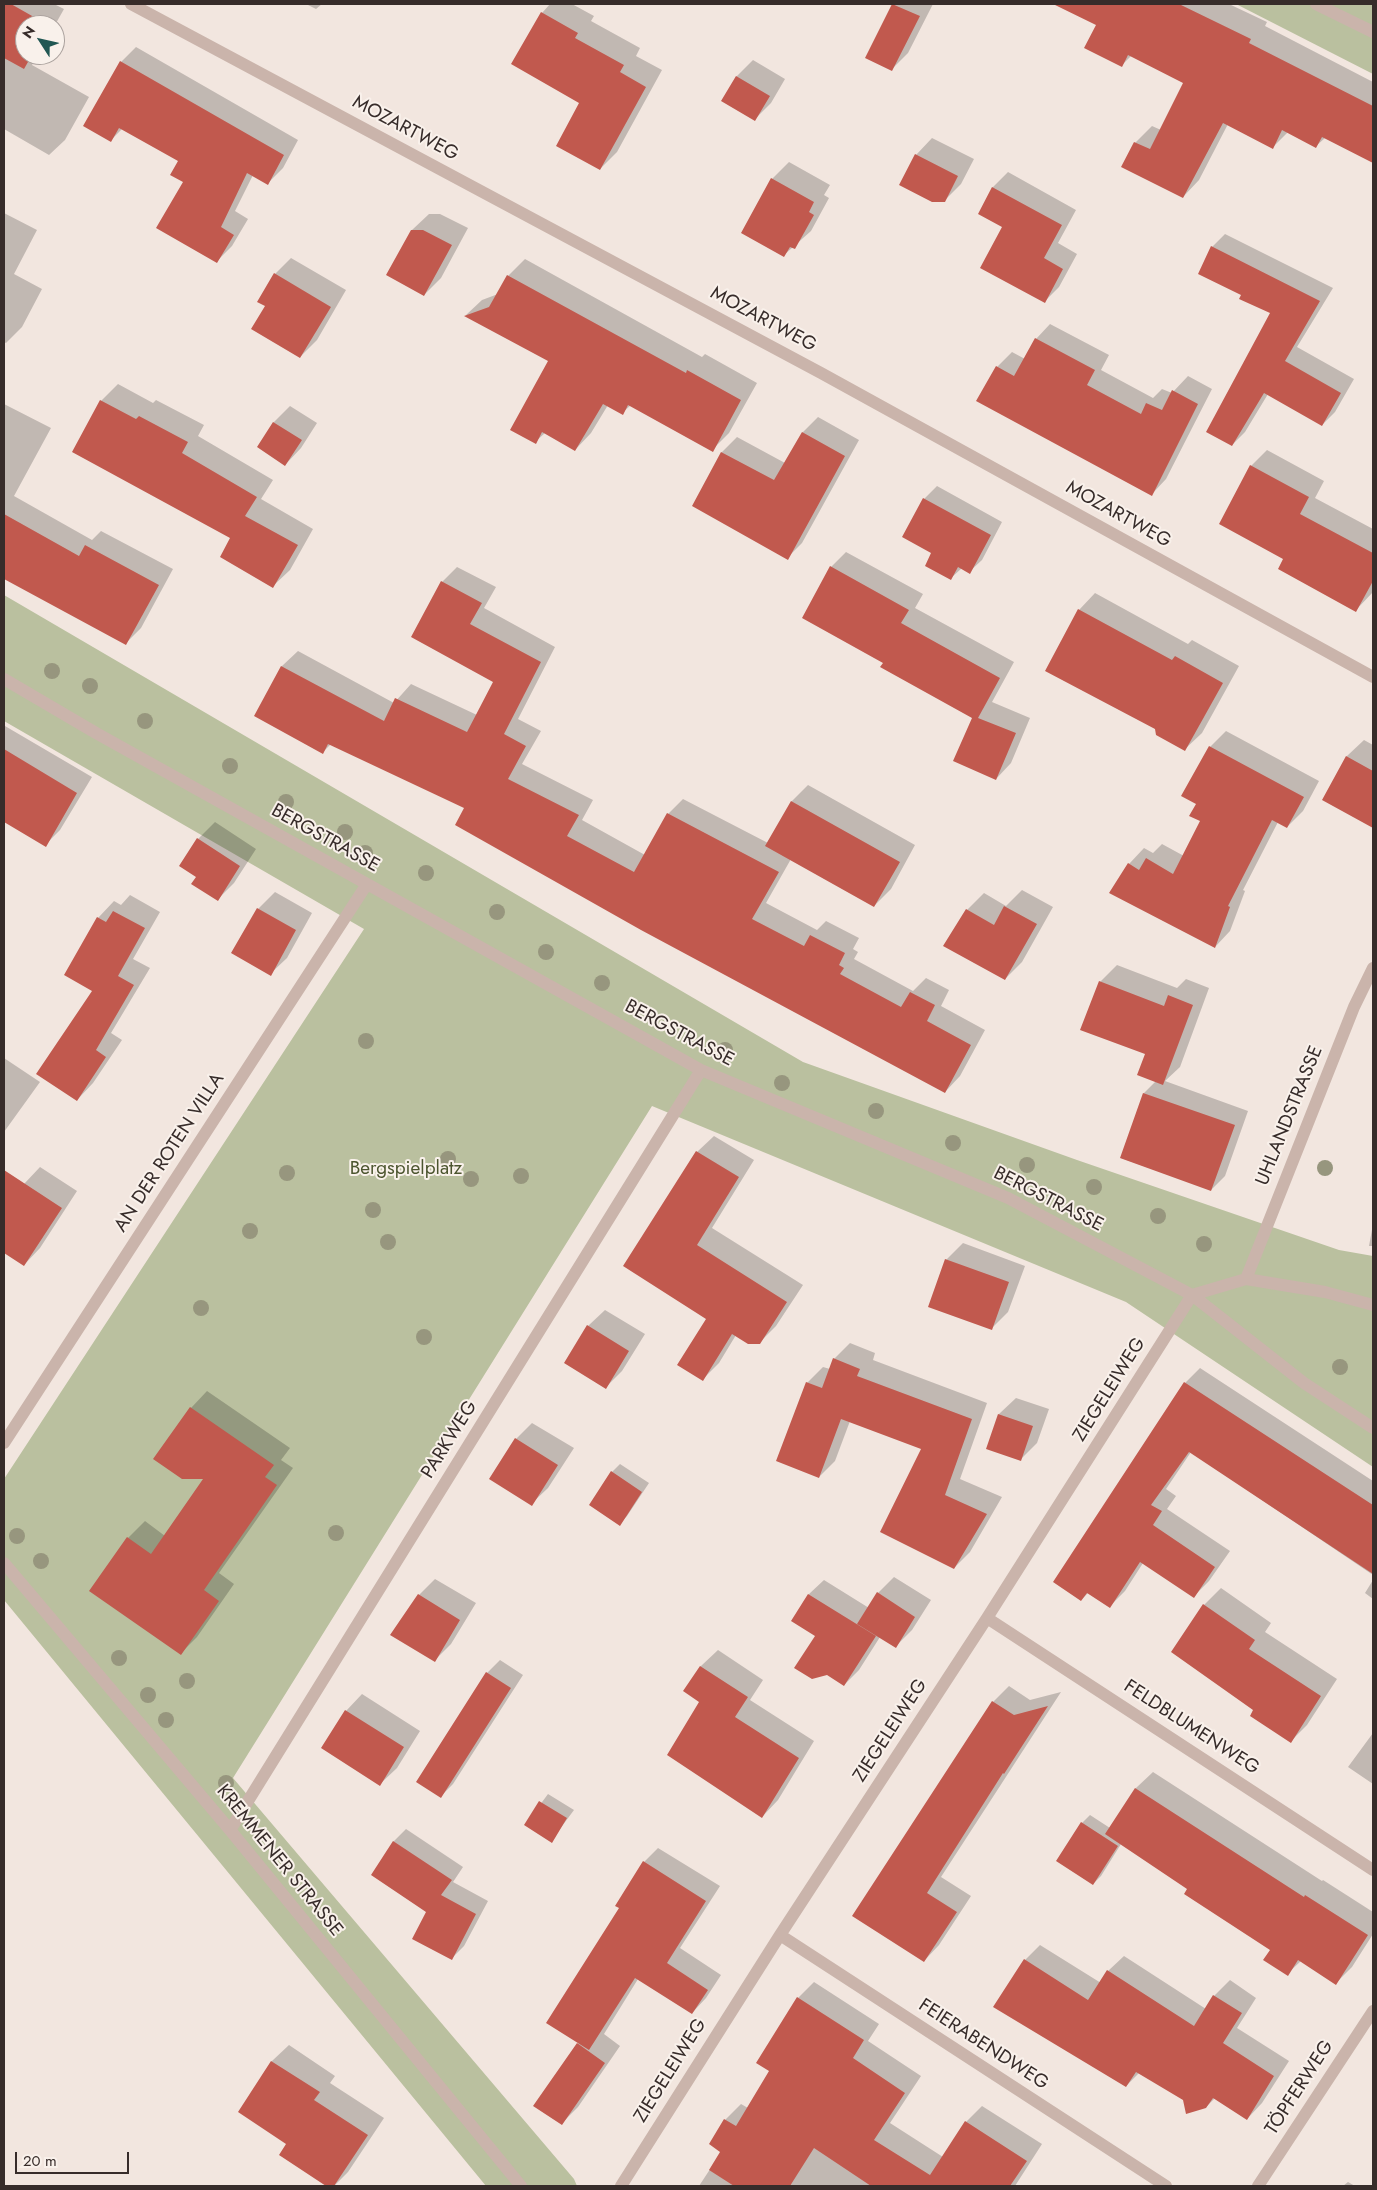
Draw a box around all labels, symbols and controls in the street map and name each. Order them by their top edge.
north arrow [15,15,65,65]
text: N [17,22,40,42]
street label: MOZARTWEG [348,92,462,166]
street label: MOZARTWEG [706,283,820,357]
street label: MOZARTWEG [1061,477,1175,553]
street label: BERGSTRASSE [267,800,383,878]
street label: BERGSTRASSE [621,996,737,1072]
street label: UHLANDSTRASSE [1252,1043,1328,1189]
street label: AN DER ROTEN VILLA [110,1069,230,1237]
park label: Bergspielplatz [350,1158,462,1180]
street label: BERGSTRASSE [989,1163,1107,1237]
street label: ZIEGELEIWEG [1069,1334,1151,1446]
street label: PARKWEG [417,1397,483,1483]
street label: ZIEGELEIWEG [849,1675,933,1787]
street label: FELDBLUMENWEG [1119,1676,1263,1780]
street label: KREMMENER STRASSE [211,1781,347,1941]
street label: FEIERABENDWEG [914,1994,1052,2096]
street label: ZIEGELEIWEG [630,2015,712,2127]
street label: TÖPFERWEG [1261,2037,1339,2139]
scale bar [18,2142,131,2174]
text: 20 m [23,2150,57,2172]

